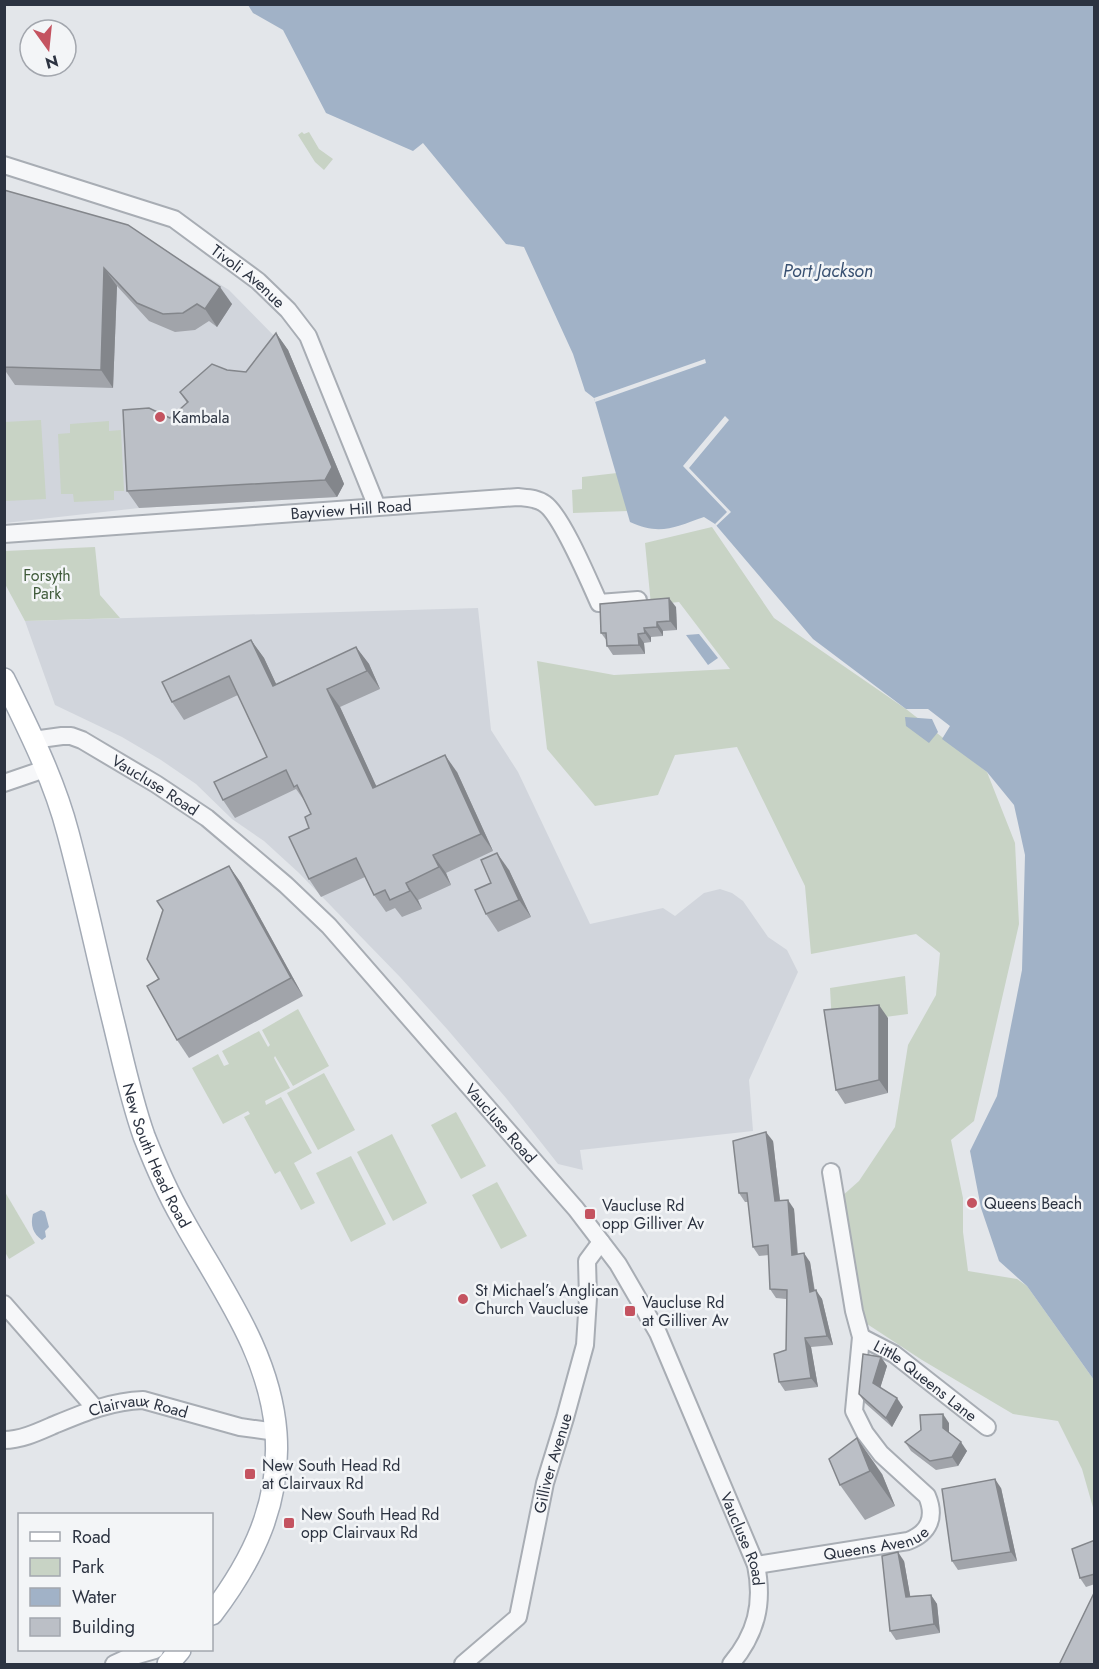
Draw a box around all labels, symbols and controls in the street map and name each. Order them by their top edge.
north arrow [18,18,78,78]
text: N [43,49,61,75]
street label: Tivoli Avenue [206,239,290,313]
water label: Port Jackson [783,258,873,284]
place label: Kambala [172,406,229,429]
marker: Kambala [153,410,167,424]
street label: Bayview Hill Road [290,494,413,525]
park label: Forsyth Park [23,564,71,605]
street label: Vaucluse Road [107,749,203,821]
street label: Vaucluse Road [459,1079,542,1168]
street label: New South Head Road [117,1080,196,1232]
place label: Queens Beach [984,1192,1082,1215]
place label: Vaucluse Rd opp Gilliver Av [602,1194,705,1235]
marker: Queens Beach [965,1196,979,1210]
marker: Vaucluse Rd opp Gilliver Av [583,1207,597,1221]
place label: St Michael’s Anglican Church Vaucluse [475,1279,619,1320]
place label: Vaucluse Rd at Gilliver Av [642,1291,730,1332]
marker: St Michael’s Anglican Church Vaucluse [456,1292,470,1306]
marker: Vaucluse Rd at Gilliver Av [623,1304,637,1318]
street label: Little Queens Lane [869,1334,982,1427]
street label: Clairvaux Road [85,1389,191,1424]
street label: Gilliver Avenue [528,1411,578,1515]
place label: New South Head Rd at Clairvaux Rd [262,1454,400,1495]
marker: New South Head Rd at Clairvaux Rd [243,1467,257,1481]
street label: Vaucluse Road [714,1489,770,1587]
place label: New South Head Rd opp Clairvaux Rd [301,1503,439,1544]
legend [18,1513,213,1651]
marker: New South Head Rd opp Clairvaux Rd [282,1516,296,1530]
street label: Queens Avenue [822,1521,934,1566]
text: Road [72,1524,111,1550]
text: Park [72,1554,104,1580]
text: Water [72,1584,117,1610]
text: Building [72,1614,135,1640]

